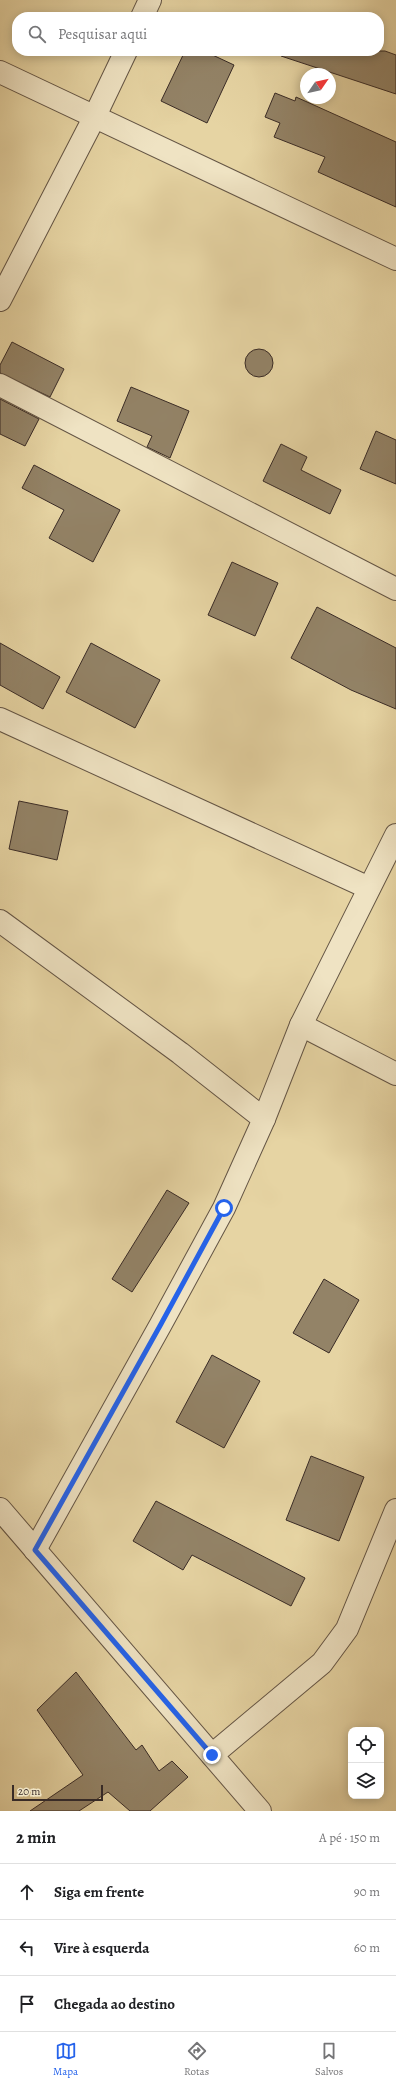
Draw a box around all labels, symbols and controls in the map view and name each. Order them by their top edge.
search box [12,12,384,56]
icon: search [26,23,48,45]
text: Pesquisar aqui [58,24,147,44]
north arrow [300,68,336,104]
route start [215,1199,233,1217]
map controls [348,1727,384,1799]
button: locate [348,1727,384,1763]
route end [203,1746,221,1764]
button: layers [348,1763,384,1799]
scale bar [12,1783,103,1802]
text: 20 m [18,1784,40,1799]
text: 2 min [16,1826,56,1849]
text: A pé · 150 m [319,1829,380,1846]
icon: ahead [16,1881,38,1903]
text: Siga em frente [54,1882,144,1902]
text: 90 m [354,1883,380,1900]
icon: left [16,1937,38,1959]
text: Vire à esquerda [54,1938,150,1958]
text: 60 m [354,1939,380,1956]
icon: arrive [16,1993,38,2015]
text: Chegada ao destino [54,1994,175,2014]
tab: Mapa [53,2040,78,2079]
tab: Rotas [184,2040,209,2079]
tab: Salvos [315,2040,343,2079]

